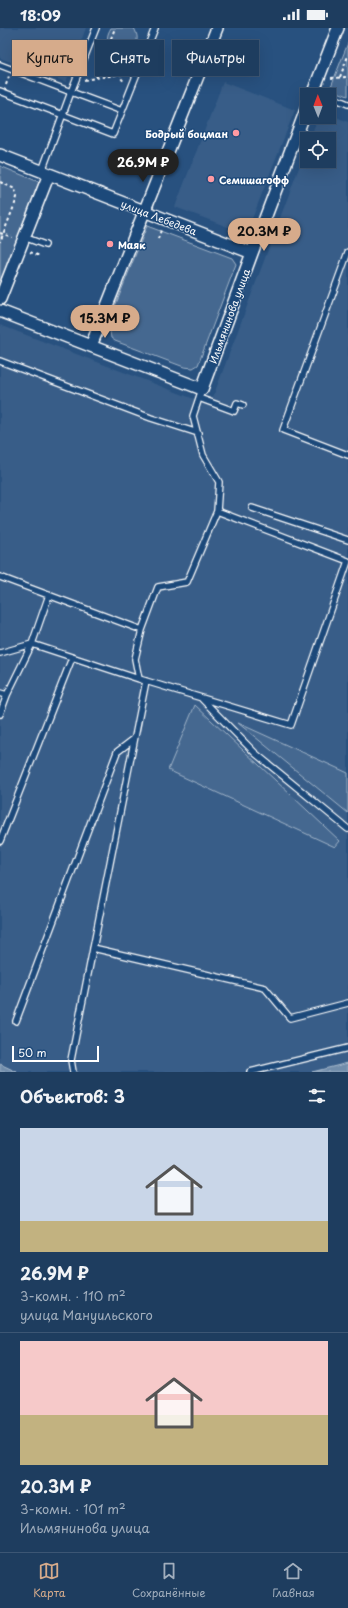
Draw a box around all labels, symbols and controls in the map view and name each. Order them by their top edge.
text: 18:09 [20,3,61,26]
chip: Купить [12,40,87,76]
chip: Снять [95,40,164,76]
chip: Фильтры [172,40,259,76]
north arrow [300,88,336,124]
map controls [300,88,336,168]
place label: Бодрый боцман [145,126,228,141]
marker: Бодрый боцман [231,128,241,138]
button: locate [300,132,336,168]
pin: 26.9M ₽ [106,149,180,183]
text: 26.9M ₽ [117,152,169,171]
place label: Семишагофф [219,172,289,187]
marker: Семишагофф [206,174,216,184]
street label: улица Лебедева [119,196,200,239]
pin: 20.3M ₽ [227,218,301,252]
text: 20.3M ₽ [237,221,291,240]
place label: Маяк [118,237,146,252]
marker: Маяк [105,239,115,249]
street label: Ильмянинова улица [205,266,254,366]
pin: 15.3M ₽ [68,305,142,339]
text: 15.3M ₽ [80,308,130,327]
scale bar [12,1044,99,1063]
text: 50 m [18,1044,47,1061]
text: Объектов: 3 [20,1083,125,1109]
icon: filters [306,1085,328,1107]
icon: home [138,1154,210,1226]
text: 26.9M ₽ [20,1260,89,1286]
text: 3-комн. · 110 m² [20,1286,126,1305]
text: улица Мануильского [20,1305,153,1324]
icon: home [138,1367,210,1439]
text: 20.3M ₽ [20,1473,91,1499]
text: 3-комн. · 101 m² [20,1499,126,1518]
text: Ильмянинова улица [20,1518,150,1537]
tab: Карта [33,1560,66,1601]
tab: Сохранённые [132,1560,206,1601]
tab: Главная [272,1560,315,1601]

